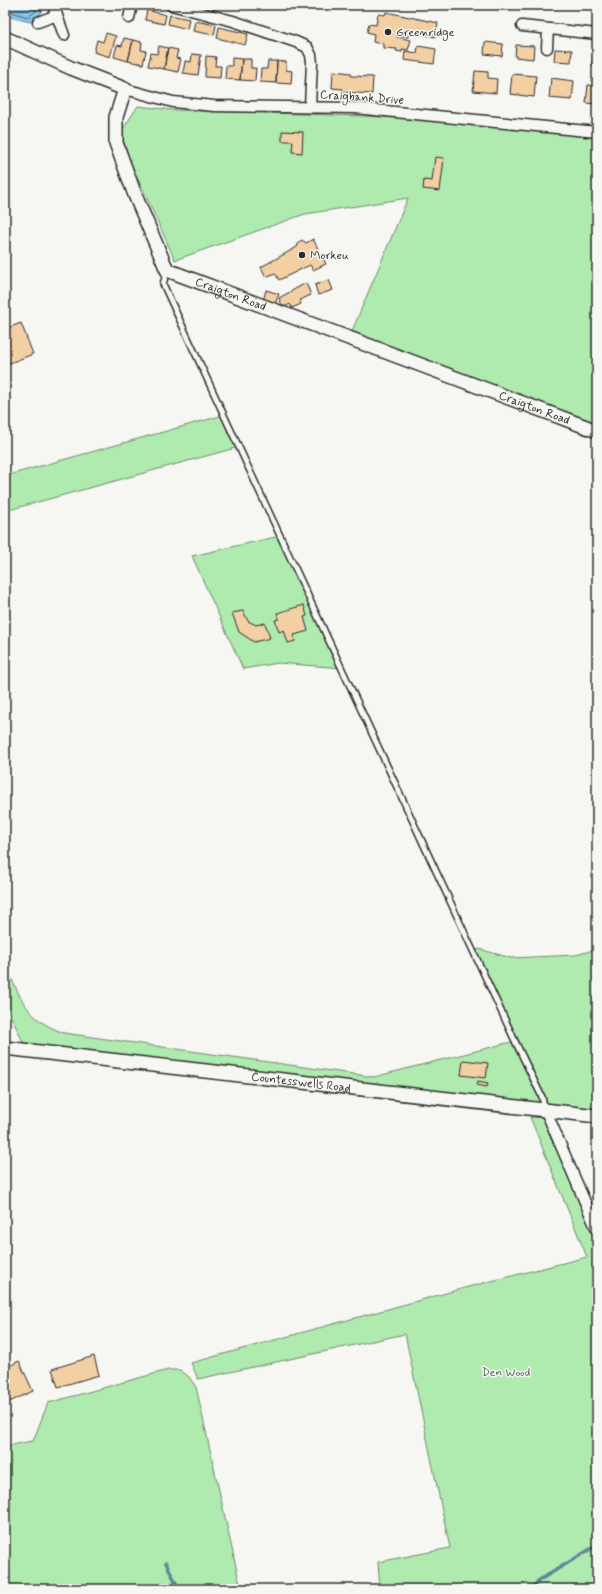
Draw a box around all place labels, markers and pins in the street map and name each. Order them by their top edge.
place label: Greenridge [396,25,455,41]
marker: Greenridge [383,27,393,37]
place label: Morkeu [310,248,349,264]
marker: Morkeu [297,250,307,260]

